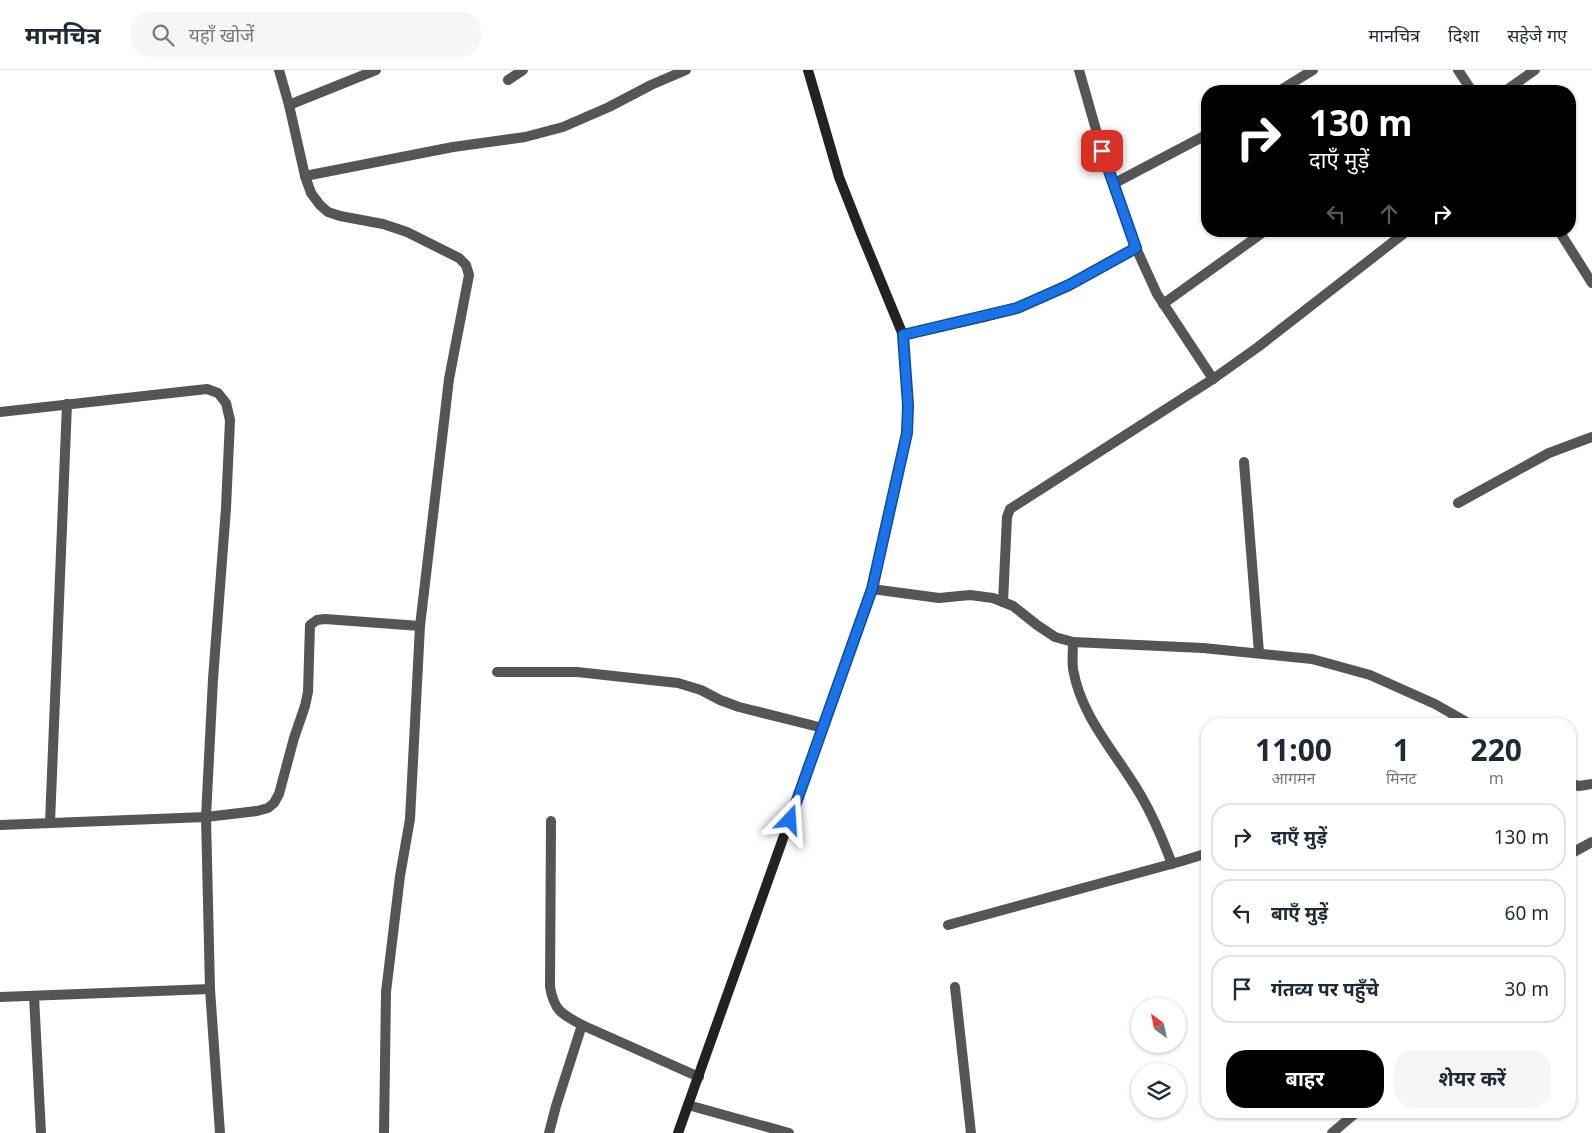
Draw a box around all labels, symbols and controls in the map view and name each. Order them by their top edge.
search box [131,12,481,57]
text: मानचित्र [25,18,101,51]
icon: search [149,21,177,49]
text: यहाँ खोजें [189,22,254,48]
text: मानचित्र [1369,23,1420,47]
text: दिशा [1448,23,1479,47]
text: सहेजे गए [1507,23,1567,47]
text: 130 m [1309,99,1412,146]
icon: right [1226,105,1291,170]
pin [1081,130,1123,172]
icon: arrive [1088,137,1116,165]
text: दाएँ मुड़ें [1309,144,1369,174]
icon: left [1322,200,1350,228]
icon: ahead [1375,200,1403,228]
icon: right [1428,200,1456,228]
text: 11:00 [1255,729,1332,770]
text: 1 [1393,729,1410,770]
text: 220 [1471,729,1522,770]
text: आगमन [1272,767,1315,789]
text: मिनट [1386,767,1417,789]
text: m [1489,767,1504,789]
position arrow [763,793,815,845]
icon: right [1228,823,1256,851]
text: दाएँ मुड़ें [1271,824,1327,850]
text: 130 m [1494,824,1549,850]
icon: left [1228,899,1256,927]
text: बाएँ मुड़ें [1271,900,1328,926]
text: 60 m [1505,900,1549,926]
icon: arrive [1228,975,1256,1003]
text: गंतव्य पर पहुँचे [1271,976,1379,1002]
text: 30 m [1505,976,1549,1002]
north arrow [1131,998,1186,1052]
map controls [1131,998,1186,1118]
button: बाहर [1226,1050,1384,1108]
button: शेयर करें [1394,1050,1551,1108]
button: layers [1131,1063,1186,1118]

